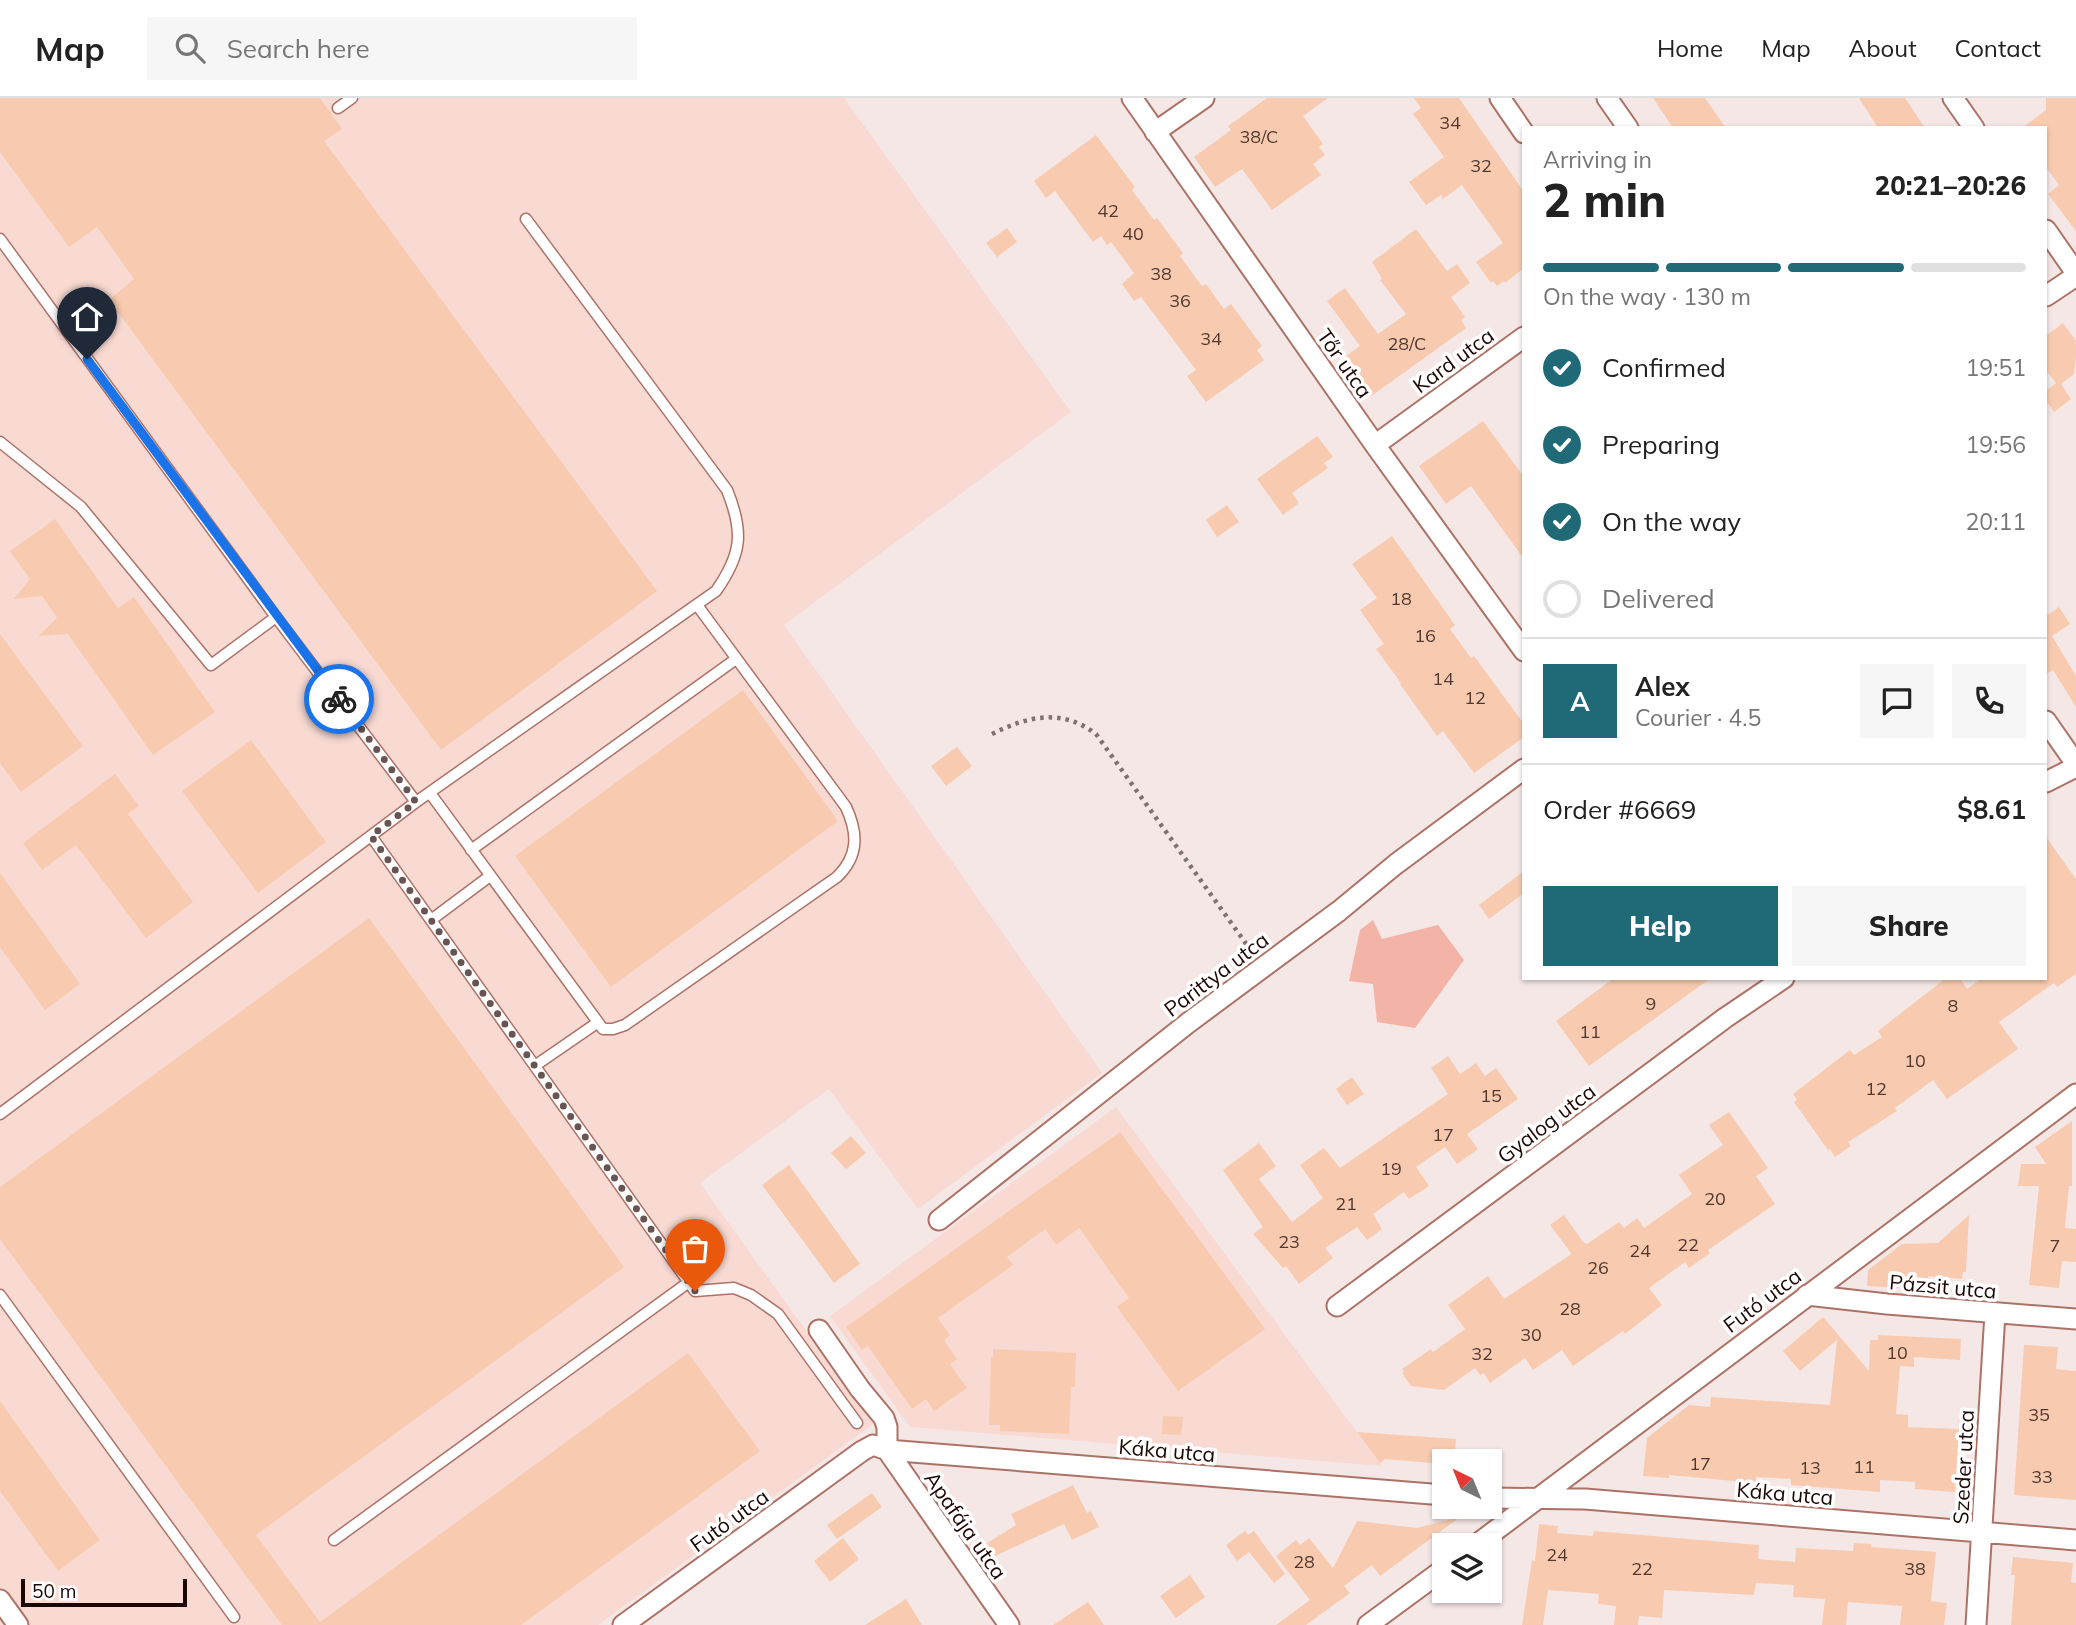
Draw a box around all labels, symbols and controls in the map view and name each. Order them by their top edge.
search box [147,17,637,80]
text: Map [35,28,105,69]
icon: search [171,29,209,67]
text: Search here [227,32,370,65]
text: Home [1657,33,1723,63]
text: Map [1761,33,1811,63]
text: About [1849,33,1917,63]
text: Contact [1955,33,2041,63]
house number: 34 [1439,111,1461,134]
house number: 38/C [1240,125,1278,148]
text: Arriving in [1543,145,1652,174]
house number: 32 [1470,154,1492,177]
text: 20:21–20:26 [1875,169,2026,202]
text: 2 min [1543,171,1666,229]
house number: 42 [1097,199,1119,222]
house number: 40 [1122,222,1144,245]
house number: 38 [1150,262,1172,285]
text: On the way · 130 m [1543,282,1751,311]
pin [57,287,117,359]
house number: 36 [1169,289,1191,312]
icon: home [68,298,106,336]
street label: Kard utca [1407,322,1499,398]
street label: Tőr utca [1312,323,1378,403]
house number: 34 [1200,327,1222,350]
house number: 28/C [1388,332,1426,355]
icon: check [1543,349,1581,387]
text: Confirmed [1602,351,1726,384]
text: 19:51 [1966,353,2026,382]
icon: check [1543,426,1581,464]
text: Preparing [1602,428,1720,461]
text: 19:56 [1966,430,2026,459]
icon: check [1543,503,1581,541]
text: On the way [1602,505,1741,538]
text: 20:11 [1966,507,2026,536]
text: Delivered [1602,582,1715,615]
house number: 18 [1390,587,1412,610]
house number: 16 [1414,624,1436,647]
courier [304,664,374,734]
button: chat [1860,664,1934,738]
button: phone [1952,664,2026,738]
house number: 14 [1432,667,1454,690]
text: Alex [1635,670,1690,703]
icon: bike [320,680,358,718]
text: A [1570,685,1590,718]
house number: 12 [1464,686,1486,709]
text: Courier · 4.5 [1635,703,1761,732]
text: Order #6669 [1543,793,1696,826]
text: $8.61 [1957,793,2026,826]
button: Help [1543,886,1778,966]
button: Share [1792,886,2026,966]
street label: Parittya utca [1159,926,1273,1022]
house number: 9 [1646,992,1656,1015]
house number: 8 [1948,994,1958,1017]
house number: 11 [1579,1020,1601,1043]
house number: 10 [1904,1049,1926,1072]
house number: 12 [1865,1077,1887,1100]
street label: Gyalog utca [1492,1078,1600,1168]
house number: 15 [1480,1084,1502,1107]
house number: 17 [1432,1123,1454,1146]
house number: 19 [1380,1157,1402,1180]
house number: 20 [1704,1187,1726,1210]
house number: 21 [1335,1192,1357,1215]
pin [665,1219,725,1291]
icon: bag [676,1230,714,1268]
house number: 23 [1278,1230,1300,1253]
house number: 22 [1677,1233,1699,1256]
house number: 7 [2050,1234,2060,1257]
house number: 24 [1629,1239,1651,1262]
house number: 26 [1587,1256,1609,1279]
street label: Futó utca [1718,1262,1806,1338]
street label: Pázsit utca [1888,1268,1998,1304]
house number: 28 [1559,1297,1581,1320]
house number: 30 [1520,1323,1542,1346]
house number: 10 [1886,1341,1908,1364]
house number: 32 [1471,1342,1493,1365]
house number: 35 [2028,1403,2050,1426]
street label: Szeder utca [1947,1409,1979,1525]
street label: Káka utca [1118,1433,1216,1467]
north arrow [1432,1449,1502,1519]
map controls [1432,1449,1502,1603]
house number: 17 [1689,1452,1711,1475]
house number: 11 [1853,1455,1875,1478]
house number: 13 [1799,1456,1821,1479]
house number: 33 [2031,1465,2053,1488]
street label: Apafája utca [919,1466,1013,1584]
street label: Káka utca [1736,1476,1834,1510]
street label: Futó utca [685,1483,773,1557]
button: layers [1432,1533,1502,1603]
house number: 24 [1546,1543,1568,1566]
house number: 28 [1293,1550,1315,1573]
house number: 22 [1631,1557,1653,1580]
house number: 38 [1904,1557,1926,1580]
scale bar [21,1576,187,1608]
text: 50 m [32,1579,76,1603]

